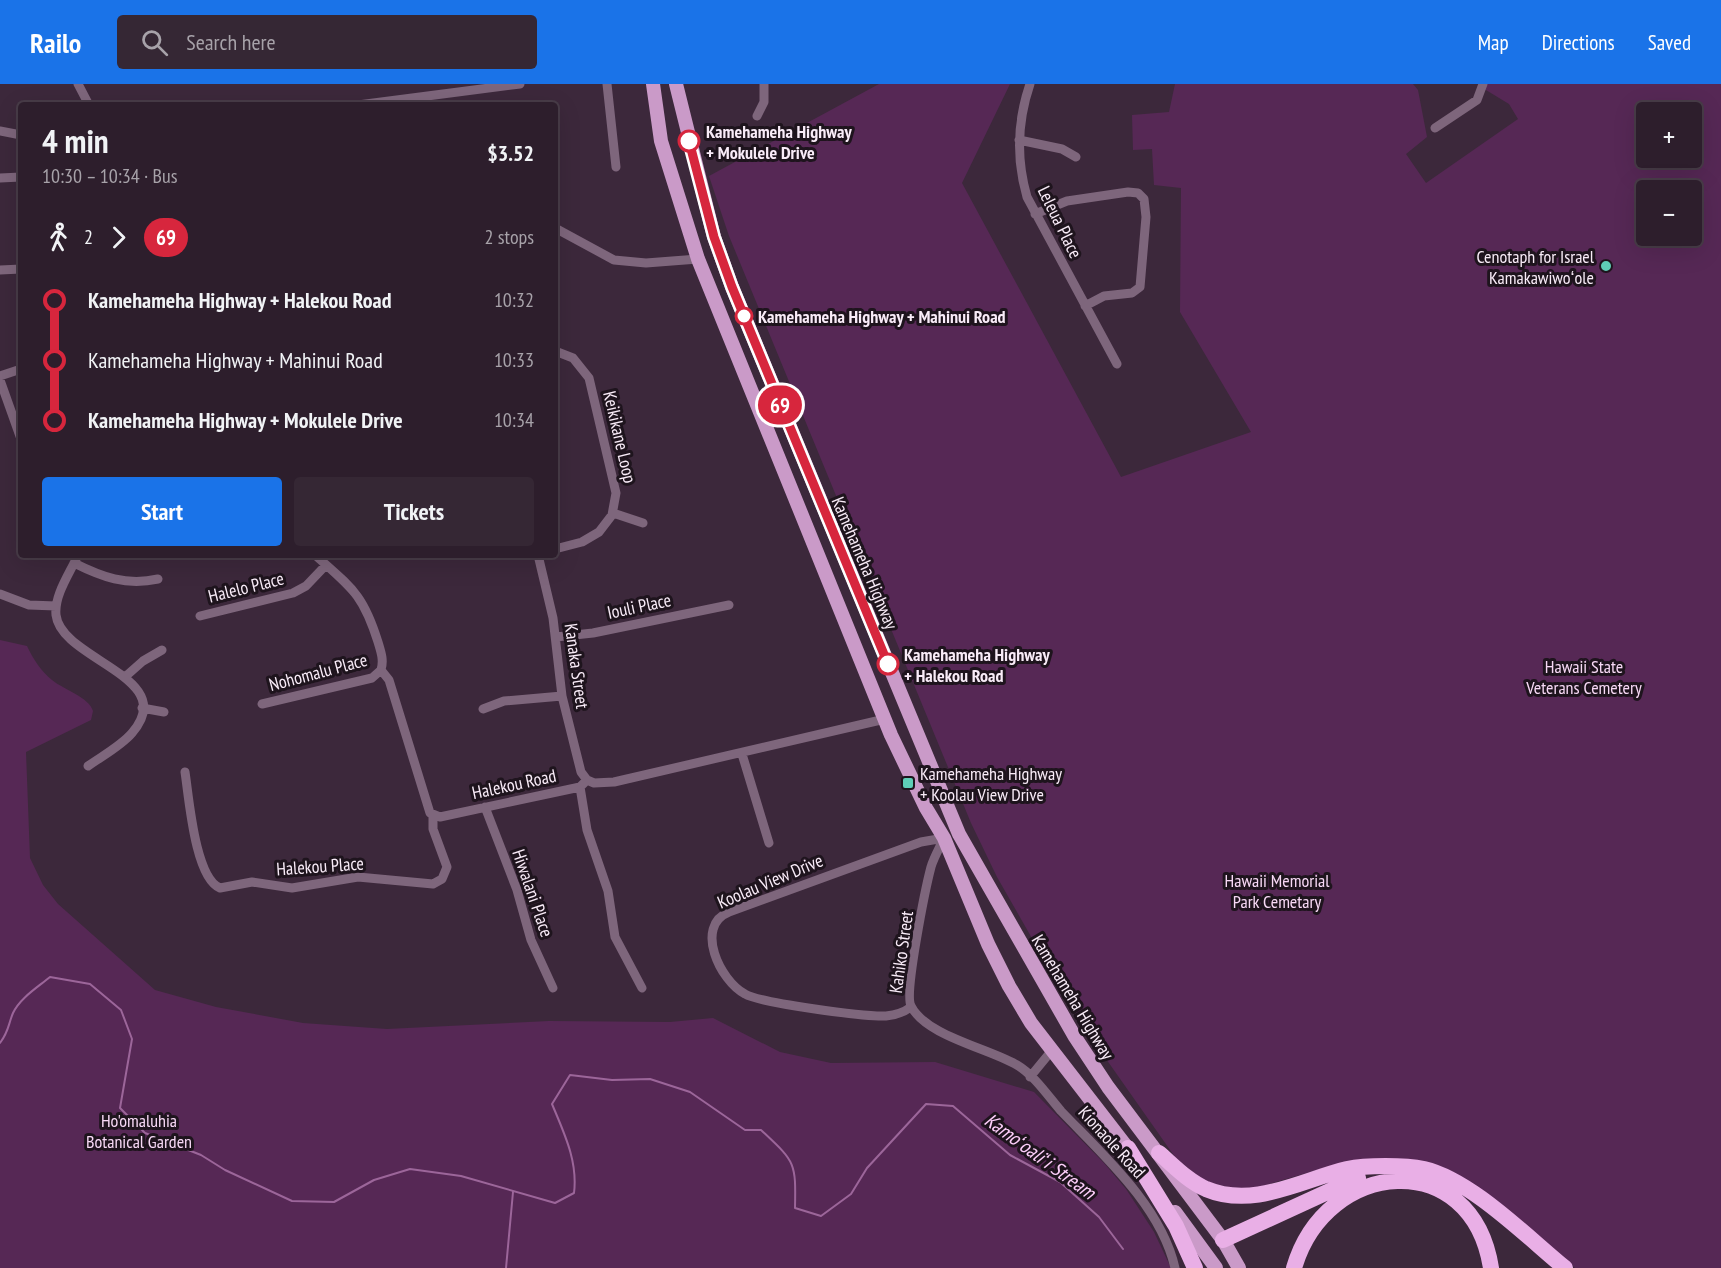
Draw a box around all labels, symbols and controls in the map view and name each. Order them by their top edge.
search box [117,15,537,69]
text: Railo [30,24,81,61]
icon: search [138,26,171,59]
text: Search here [186,28,276,56]
text: Map [1478,29,1509,56]
text: Directions [1542,29,1615,56]
text: Saved [1648,29,1691,56]
map controls [1636,102,1702,246]
button: + [1636,102,1702,168]
text: 4 min [42,119,109,162]
place label: Kamehameha Highway + Mokulele Drive [706,120,852,164]
marker: Kamehameha Highway + Mokulele Drive [678,130,700,152]
text: $3.52 [487,139,534,167]
text: 10:30 – 10:34 · Bus [42,163,177,189]
button: − [1636,180,1702,246]
street label: Leleua Place [1033,182,1087,262]
icon: walk [42,221,75,254]
icon: forward [102,221,135,254]
text: 2 [84,224,93,250]
text: 69 [156,224,176,251]
text: 2 stops [485,224,534,250]
place label: Cenotaph for Israel Kamakawiwoʻole [1476,245,1595,289]
marker: Cenotaph for Israel Kamakawiwoʻole [1599,259,1613,273]
text: Kamehameha Highway + Halekou Road [88,286,391,314]
text: 10:32 [494,287,534,313]
place label: Kamehameha Highway + Mahinui Road [758,305,1006,328]
marker: Kamehameha Highway + Mahinui Road [735,307,753,325]
text: Kamehameha Highway + Mahinui Road [88,346,383,374]
text: 10:33 [494,347,534,373]
line badge: 69 [753,386,807,424]
street label: Keikikane Loop [598,389,642,485]
text: 69 [770,392,790,419]
text: Kamehameha Highway + Mokulele Drive [88,406,403,434]
text: 10:34 [494,407,534,433]
button: Start [42,477,282,546]
button: Tickets [294,477,534,546]
street label: Kamehameha Highway [827,493,903,633]
street label: Halelo Place [206,566,286,608]
street label: Iouli Place [605,588,673,624]
street label: Kanaka Street [560,622,594,710]
place label: Kamehameha Highway + Halekou Road [904,643,1050,687]
street label: Nohomalu Place [266,648,370,696]
marker: Kamehameha Highway + Halekou Road [877,653,899,675]
park label: Hawaii State Veterans Cemetery [1525,655,1642,699]
place label: Kamehameha Highway + Koolau View Drive [920,762,1062,806]
street label: Halekou Road [470,764,558,804]
marker: Kamehameha Highway + Koolau View Drive [901,776,915,790]
street label: Hiwalani Place [507,846,559,940]
street label: Koolau View Drive [714,848,826,914]
street label: Halekou Place [275,851,365,881]
park label: Hawaii Memorial Park Cemetary [1225,869,1330,913]
street label: Kahiko Street [884,909,918,995]
street label: Kamehameha Highway [1027,930,1120,1064]
street label: Kionaole Road [1073,1101,1151,1183]
water label: Kamoʻoaliʻi Stream [979,1107,1101,1206]
park label: Ho'omaluhia Botanical Garden [86,1109,192,1153]

